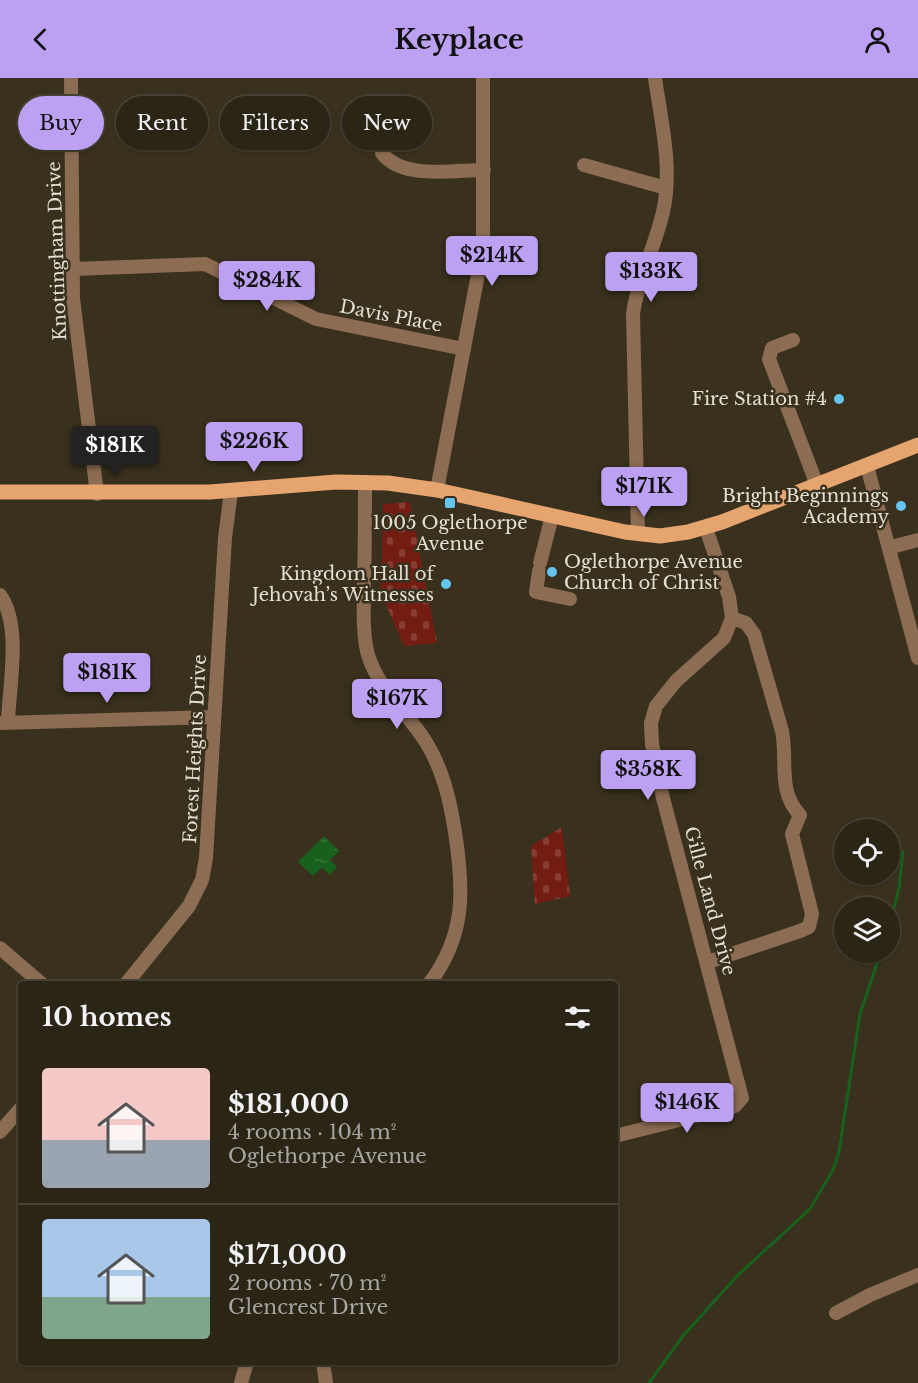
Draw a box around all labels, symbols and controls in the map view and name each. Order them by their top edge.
icon: back [24,23,57,56]
text: Keyplace [394,23,524,56]
icon: person [861,23,894,56]
chip: Buy [18,96,104,150]
chip: Rent [116,96,208,150]
chip: Filters [220,96,330,150]
chip: New [342,96,432,150]
street label: Knottingham Drive [43,161,71,341]
pin: $214K [450,236,534,287]
text: $214K [460,243,524,267]
pin: $133K [609,252,693,303]
text: $133K [619,259,683,283]
pin: $284K [225,261,309,312]
text: $284K [233,268,301,292]
street label: Davis Place [338,295,444,337]
place label: Fire Station #4 [692,388,827,410]
marker: Fire Station #4 [832,392,846,406]
pin: $226K [212,422,296,473]
pin: $181K [73,426,157,477]
text: $226K [220,429,288,453]
text: $181K [85,433,145,457]
pin: $171K [602,467,686,518]
text: $171K [615,474,673,498]
place label: Bright Beginnings Academy [722,485,889,528]
marker: 1005 Oglethorpe Avenue [443,496,457,510]
marker: Bright Beginnings Academy [894,499,908,513]
place label: 1005 Oglethorpe Avenue [372,512,528,555]
place label: Oglethorpe Avenue Church of Christ [564,551,743,594]
place label: Kingdom Hall of Jehovah’s Witnesses [250,563,437,606]
marker: Oglethorpe Avenue Church of Christ [545,565,559,579]
marker: Kingdom Hall of Jehovah’s Witnesses [439,577,453,591]
pin: $181K [65,653,149,704]
street label: Forest Heights Drive [179,654,211,844]
text: $181K [77,660,137,684]
pin: $167K [355,679,439,730]
text: $167K [366,686,428,710]
pin: $358K [606,750,690,801]
text: $358K [615,757,681,781]
map controls [834,819,900,963]
button: locate [834,819,900,885]
street label: Gille Land Drive [680,824,740,978]
button: layers [834,897,900,963]
text: 10 homes [42,1001,172,1033]
icon: filters [561,1001,594,1034]
pin: $146K [645,1083,729,1134]
text: $181,000 [228,1088,349,1120]
text: $146K [655,1090,719,1114]
icon: home [90,1092,162,1164]
text: 4 rooms · 104 m² [228,1120,396,1144]
text: Oglethorpe Avenue [228,1144,427,1168]
text: $171,000 [228,1239,347,1271]
icon: home [90,1243,162,1315]
text: 2 rooms · 70 m² [228,1271,386,1295]
text: Glencrest Drive [228,1295,388,1319]

